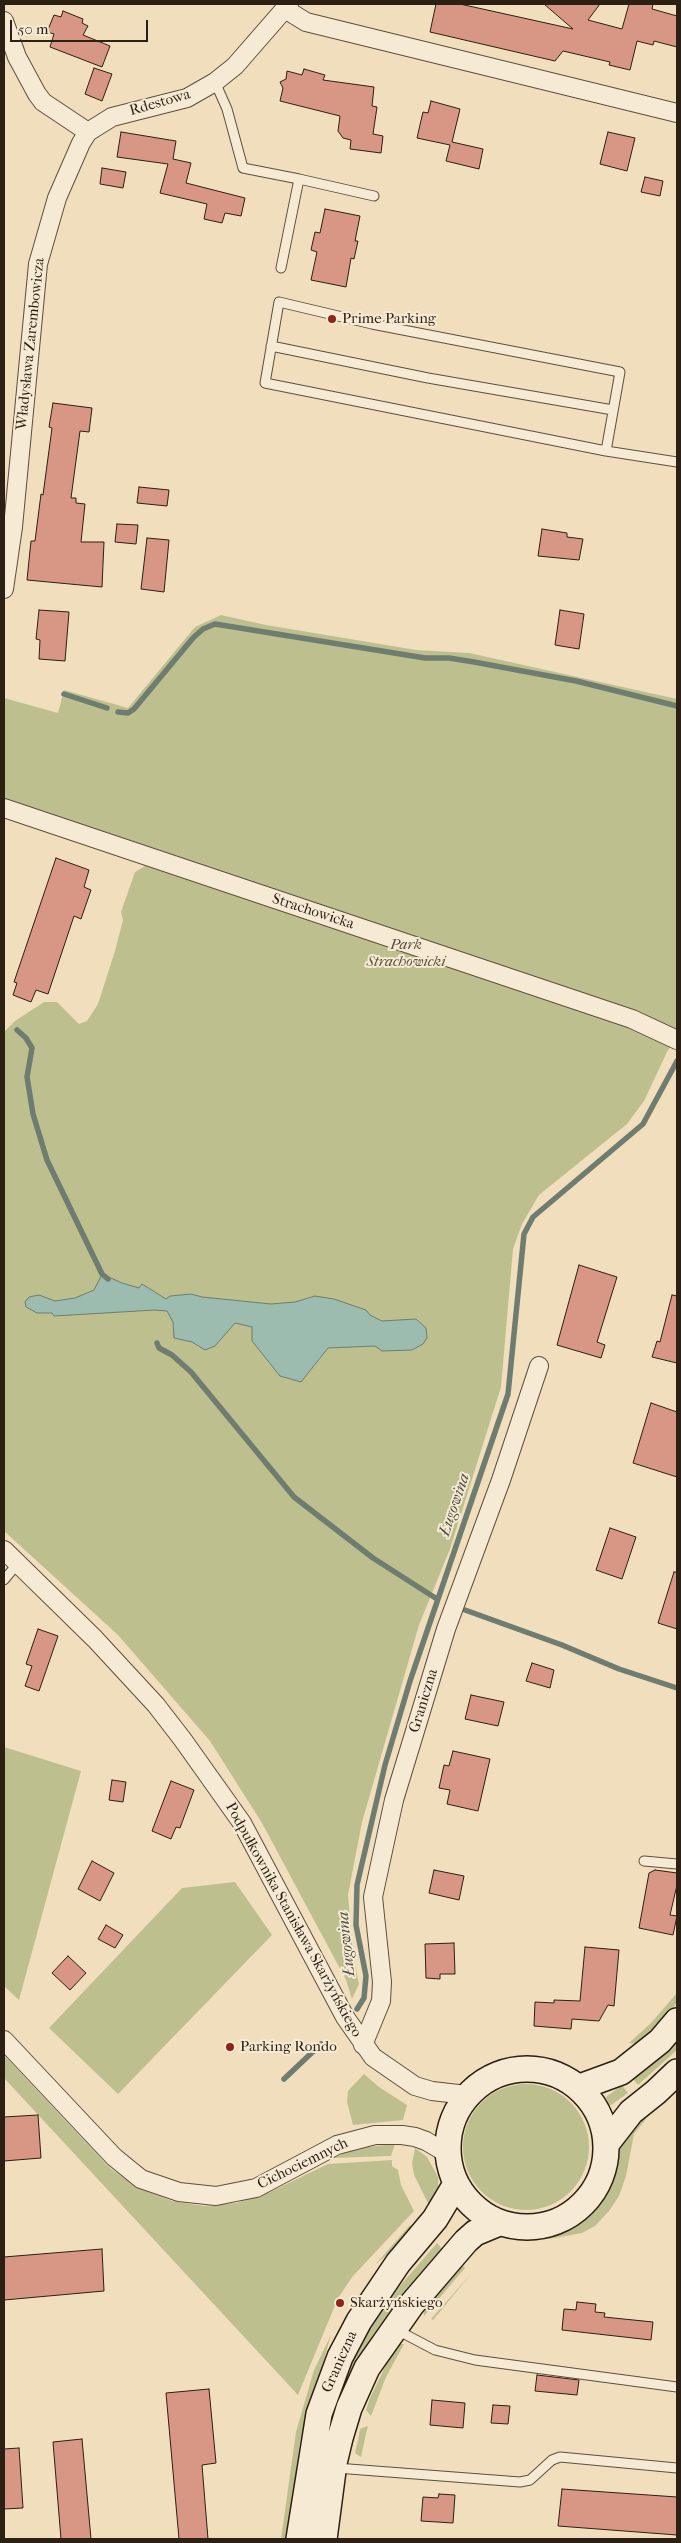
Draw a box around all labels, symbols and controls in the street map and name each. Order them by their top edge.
scale bar [12,10,150,42]
text: 50 m [18,20,48,38]
street label: Rdestowa [127,86,193,120]
street label: Władysława Zarembowicza [13,257,49,431]
place label: Prime Parking [342,310,436,328]
marker: Prime Parking [326,313,338,325]
street label: Strachowicka [270,890,356,934]
park label: Park Strachowicki [367,936,445,971]
water label: Ługowina [435,1471,475,1539]
street label: Graniczna [406,1667,442,1735]
street label: Podpułkownika Stanisława Skarżyńskiego [221,1800,365,2040]
water label: Ługowina [334,1911,360,1977]
place label: Parking Rondo [240,2038,337,2056]
marker: Parking Rondo [224,2041,236,2053]
street label: Cichociemnych [255,2134,351,2194]
place label: Skarżyńskiego [350,2294,443,2312]
marker: Skarżyńskiego [334,2297,346,2309]
street label: Graniczna [318,2328,362,2396]

